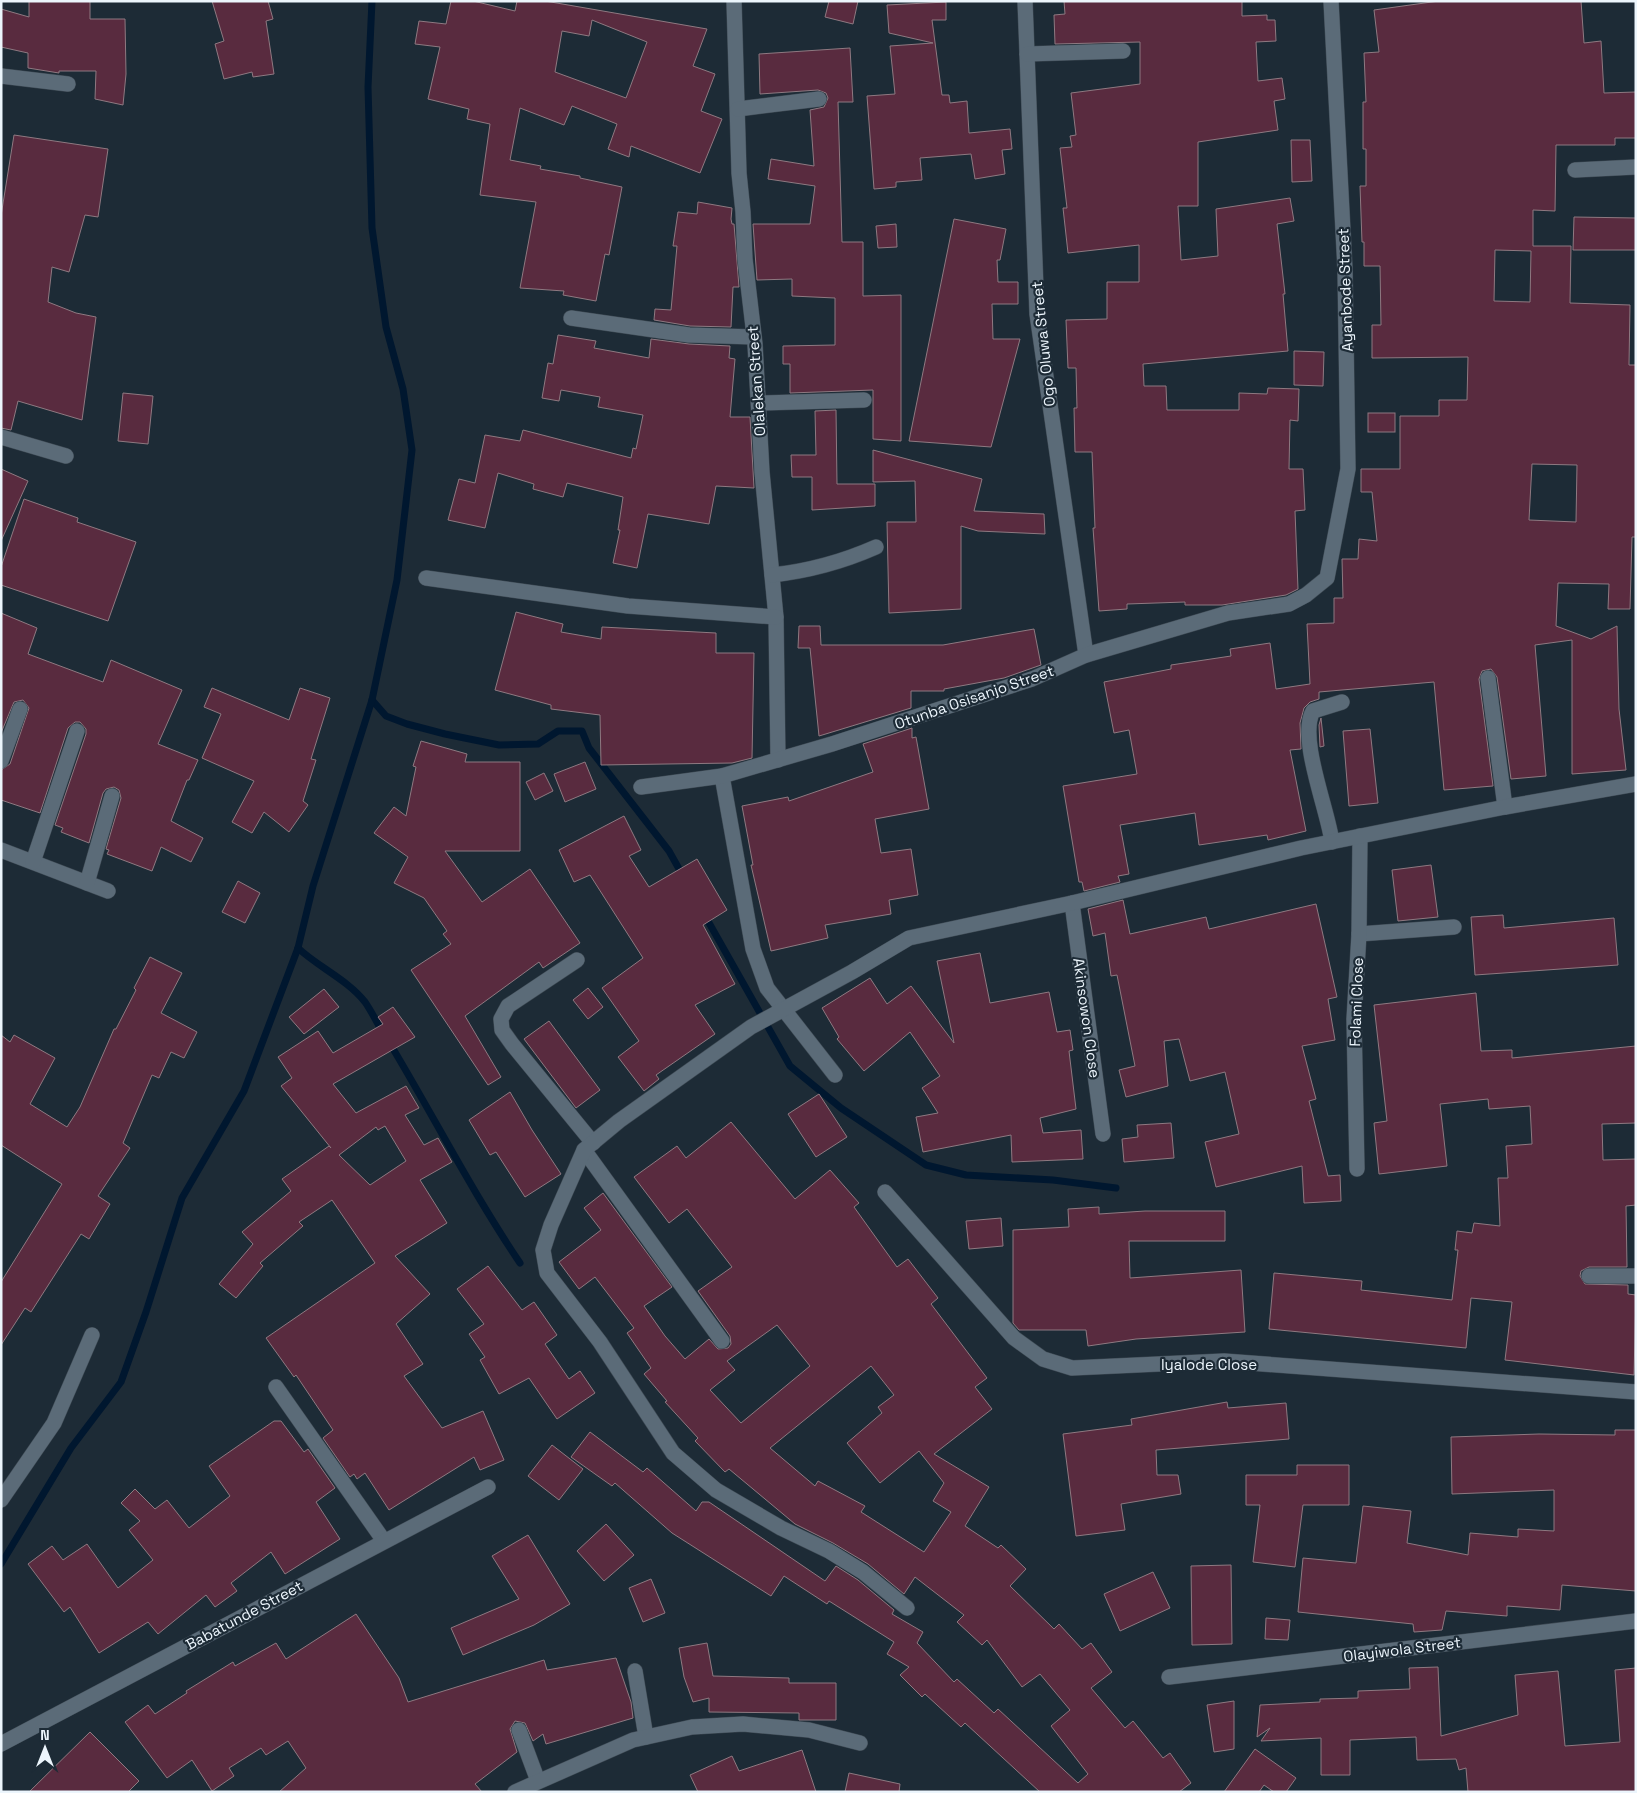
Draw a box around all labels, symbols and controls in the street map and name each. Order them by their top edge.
street label: Ayanbode Street [1333,228,1357,352]
street label: Ogo Oluwa Street [1027,280,1059,408]
street label: Olalekan Street [743,325,769,437]
street label: Otunba Osisanjo Street [892,661,1056,733]
street label: Akinsowon Close [1069,957,1105,1079]
street label: Folami Close [1345,957,1367,1047]
street label: Iyalode Close [1161,1355,1257,1374]
street label: Babatunde Street [182,1576,306,1654]
street label: Olayiwola Street [1342,1632,1462,1666]
north arrow [20,1723,70,1773]
text: N [40,1726,50,1744]

